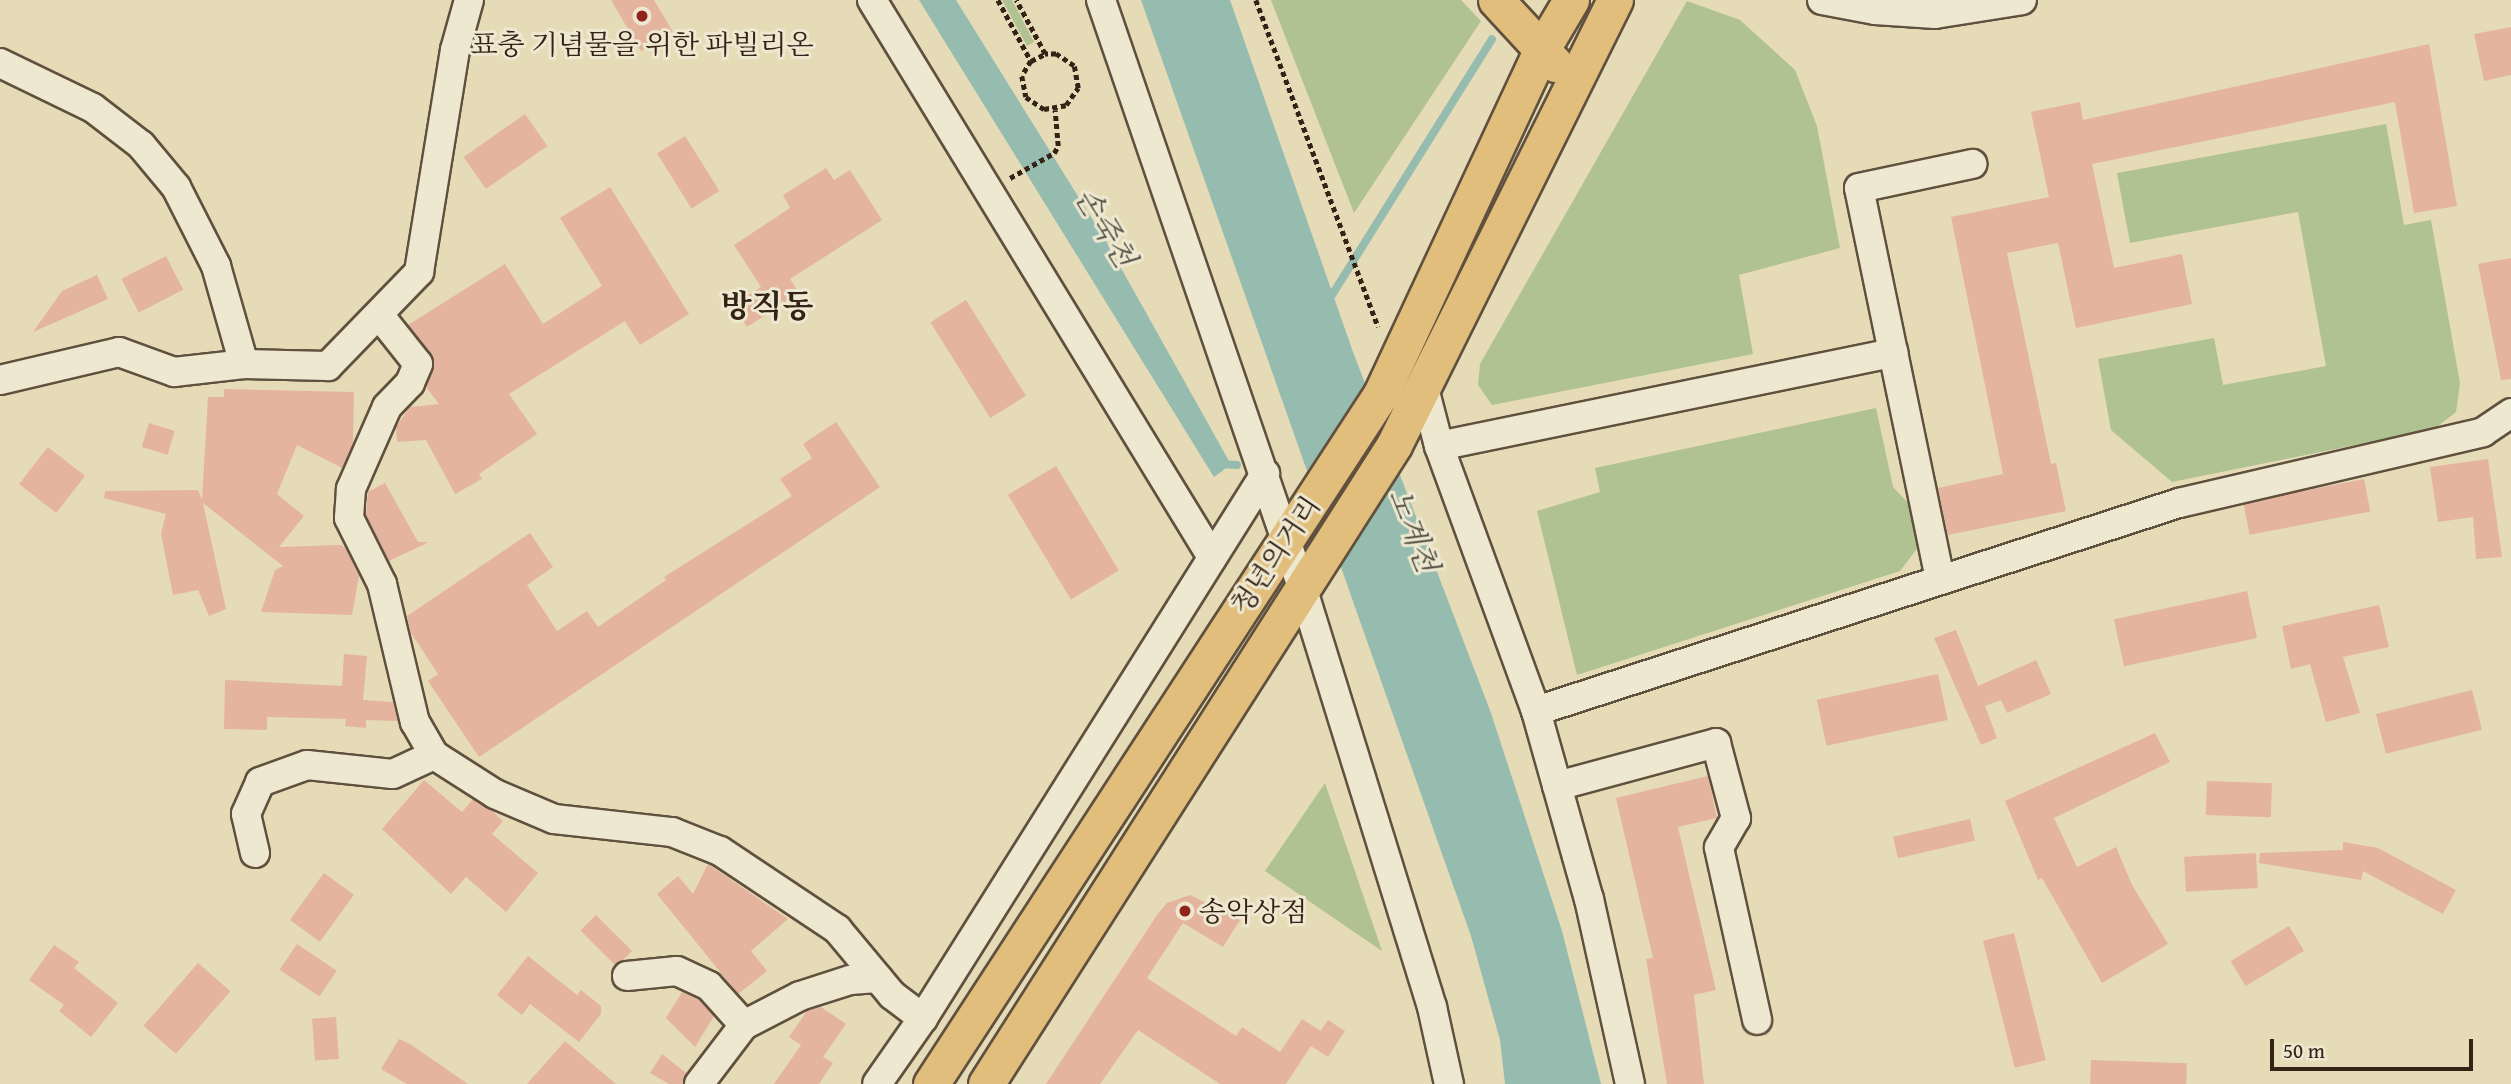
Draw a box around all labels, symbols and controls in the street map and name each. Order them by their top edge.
marker: 표충 기념물을 위한 파빌리온 [634,8,650,24]
place label: 표충 기념물을 위한 파빌리온 [470,27,814,61]
water label: 손죽천 [1068,180,1144,274]
district label: 방직동 [721,287,813,325]
water label: 노계천 [1382,483,1446,577]
street label: 청년의거리 [1223,490,1327,620]
place label: 송악상점 [1199,894,1307,928]
marker: 송악상점 [1177,903,1193,919]
scale bar [2273,1024,2476,1068]
text: 50 m [2283,1035,2325,1066]

